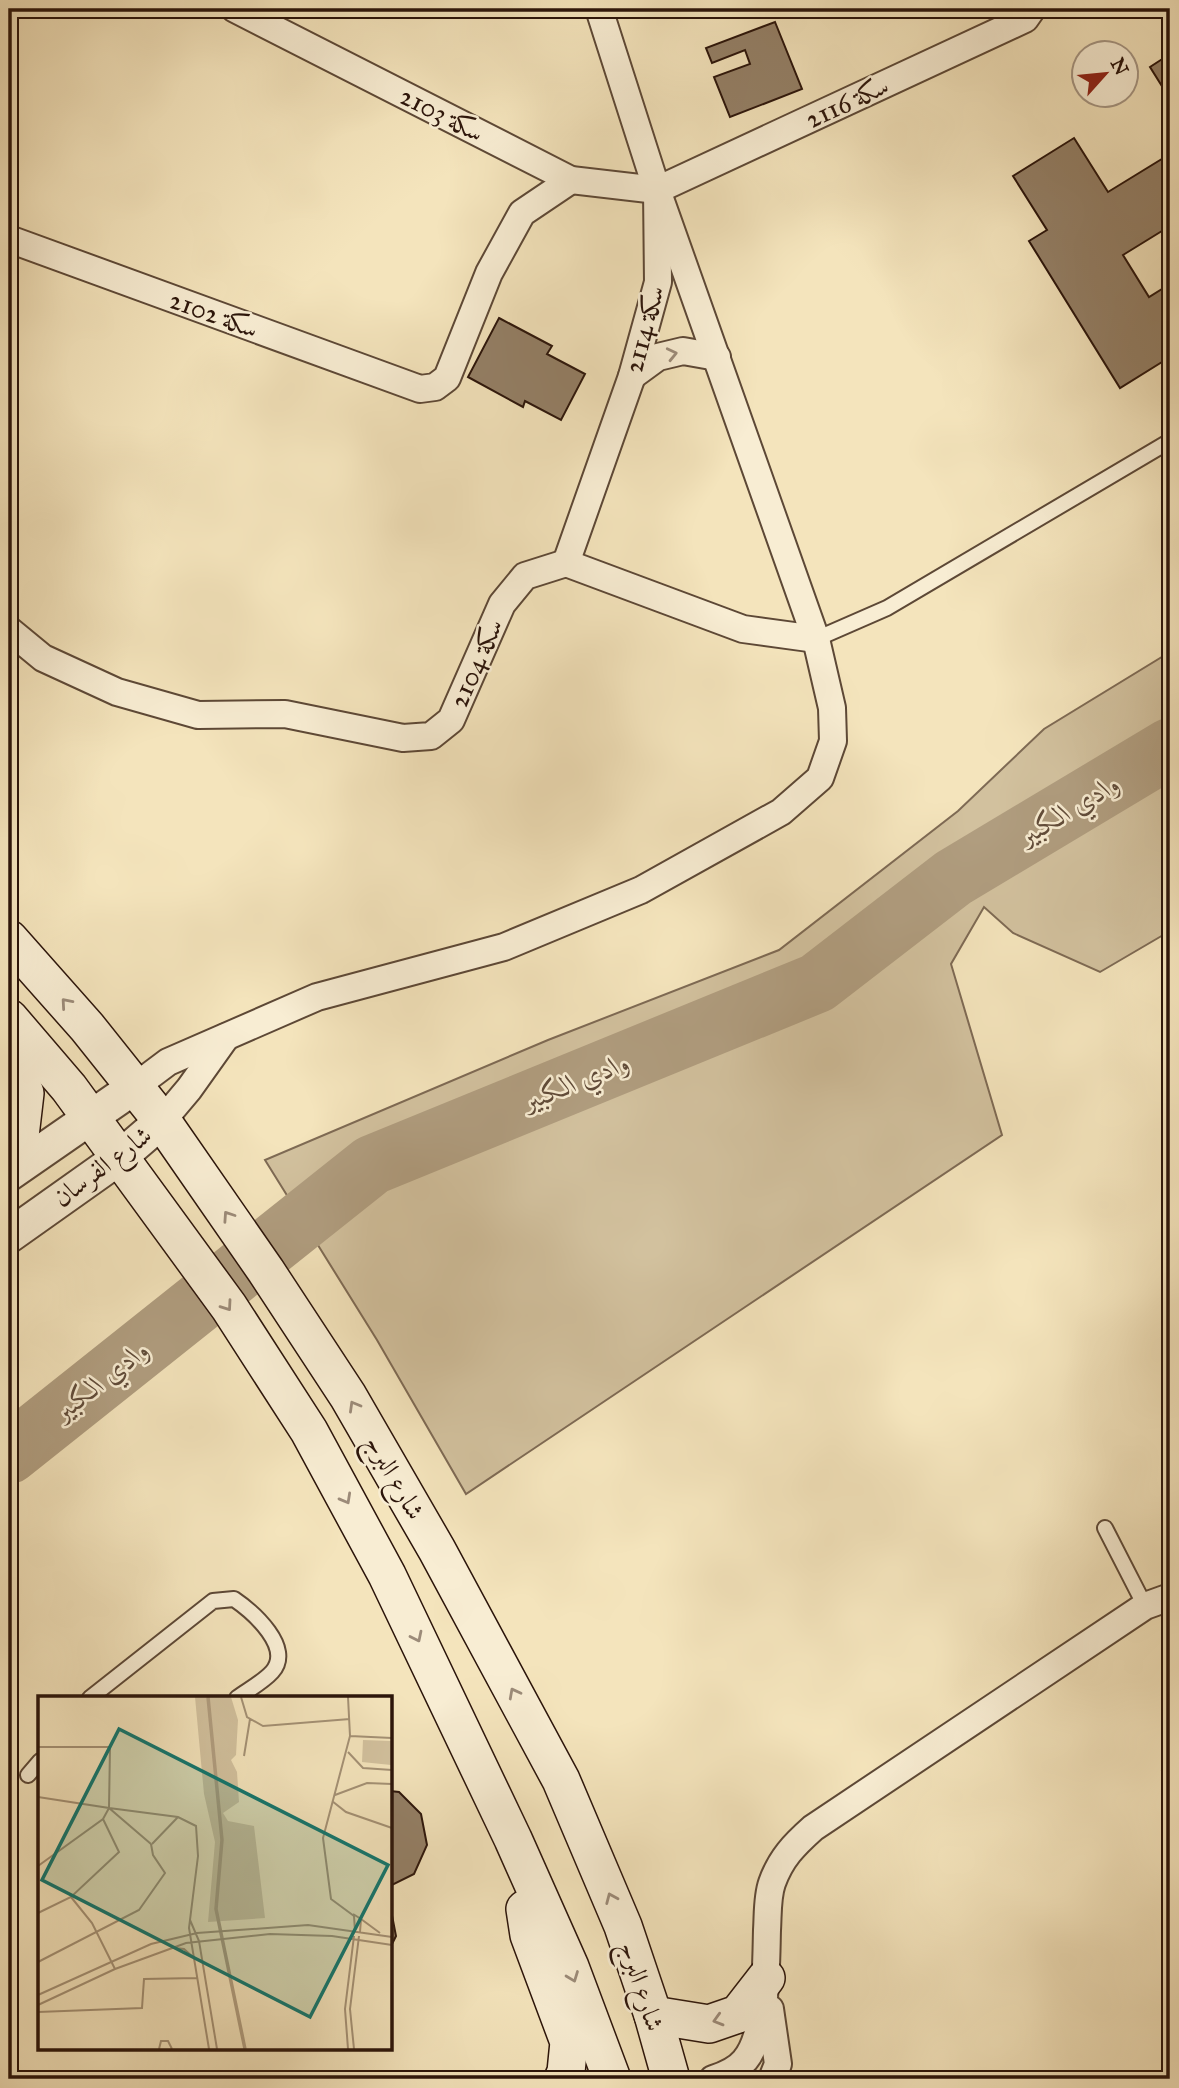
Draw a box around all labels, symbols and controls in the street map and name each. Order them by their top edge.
north arrow [1070,38,1140,108]
text: N [1106,54,1134,79]
street label: سكة 2116 [800,69,894,135]
street label: سكة 2103 [395,79,489,149]
street label: سكة 2114 [617,282,671,376]
street label: سكة 2102 [165,283,263,345]
one-way arrow [666,347,678,362]
street label: سكة 2104 [442,614,510,712]
water label: وادي الكبير [1010,765,1129,858]
one-way arrow [62,999,74,1012]
water label: وادي الكبير [516,1044,636,1124]
street label: شارع الفرسان [46,1119,161,1218]
one-way arrow [224,1211,236,1224]
one-way arrow [219,1298,231,1311]
water label: وادي الكبير [44,1332,159,1434]
one-way arrow [349,1400,362,1413]
street label: شارع البرج [351,1429,432,1529]
one-way arrow [338,1492,351,1505]
one-way arrow [408,1630,422,1642]
one-way arrow [509,1688,522,1700]
inset map [38,1696,392,2050]
one-way arrow [605,1893,619,1906]
street label: شارع البرج [605,1937,671,2037]
one-way arrow [565,1970,579,1982]
one-way arrow [712,2012,724,2027]

